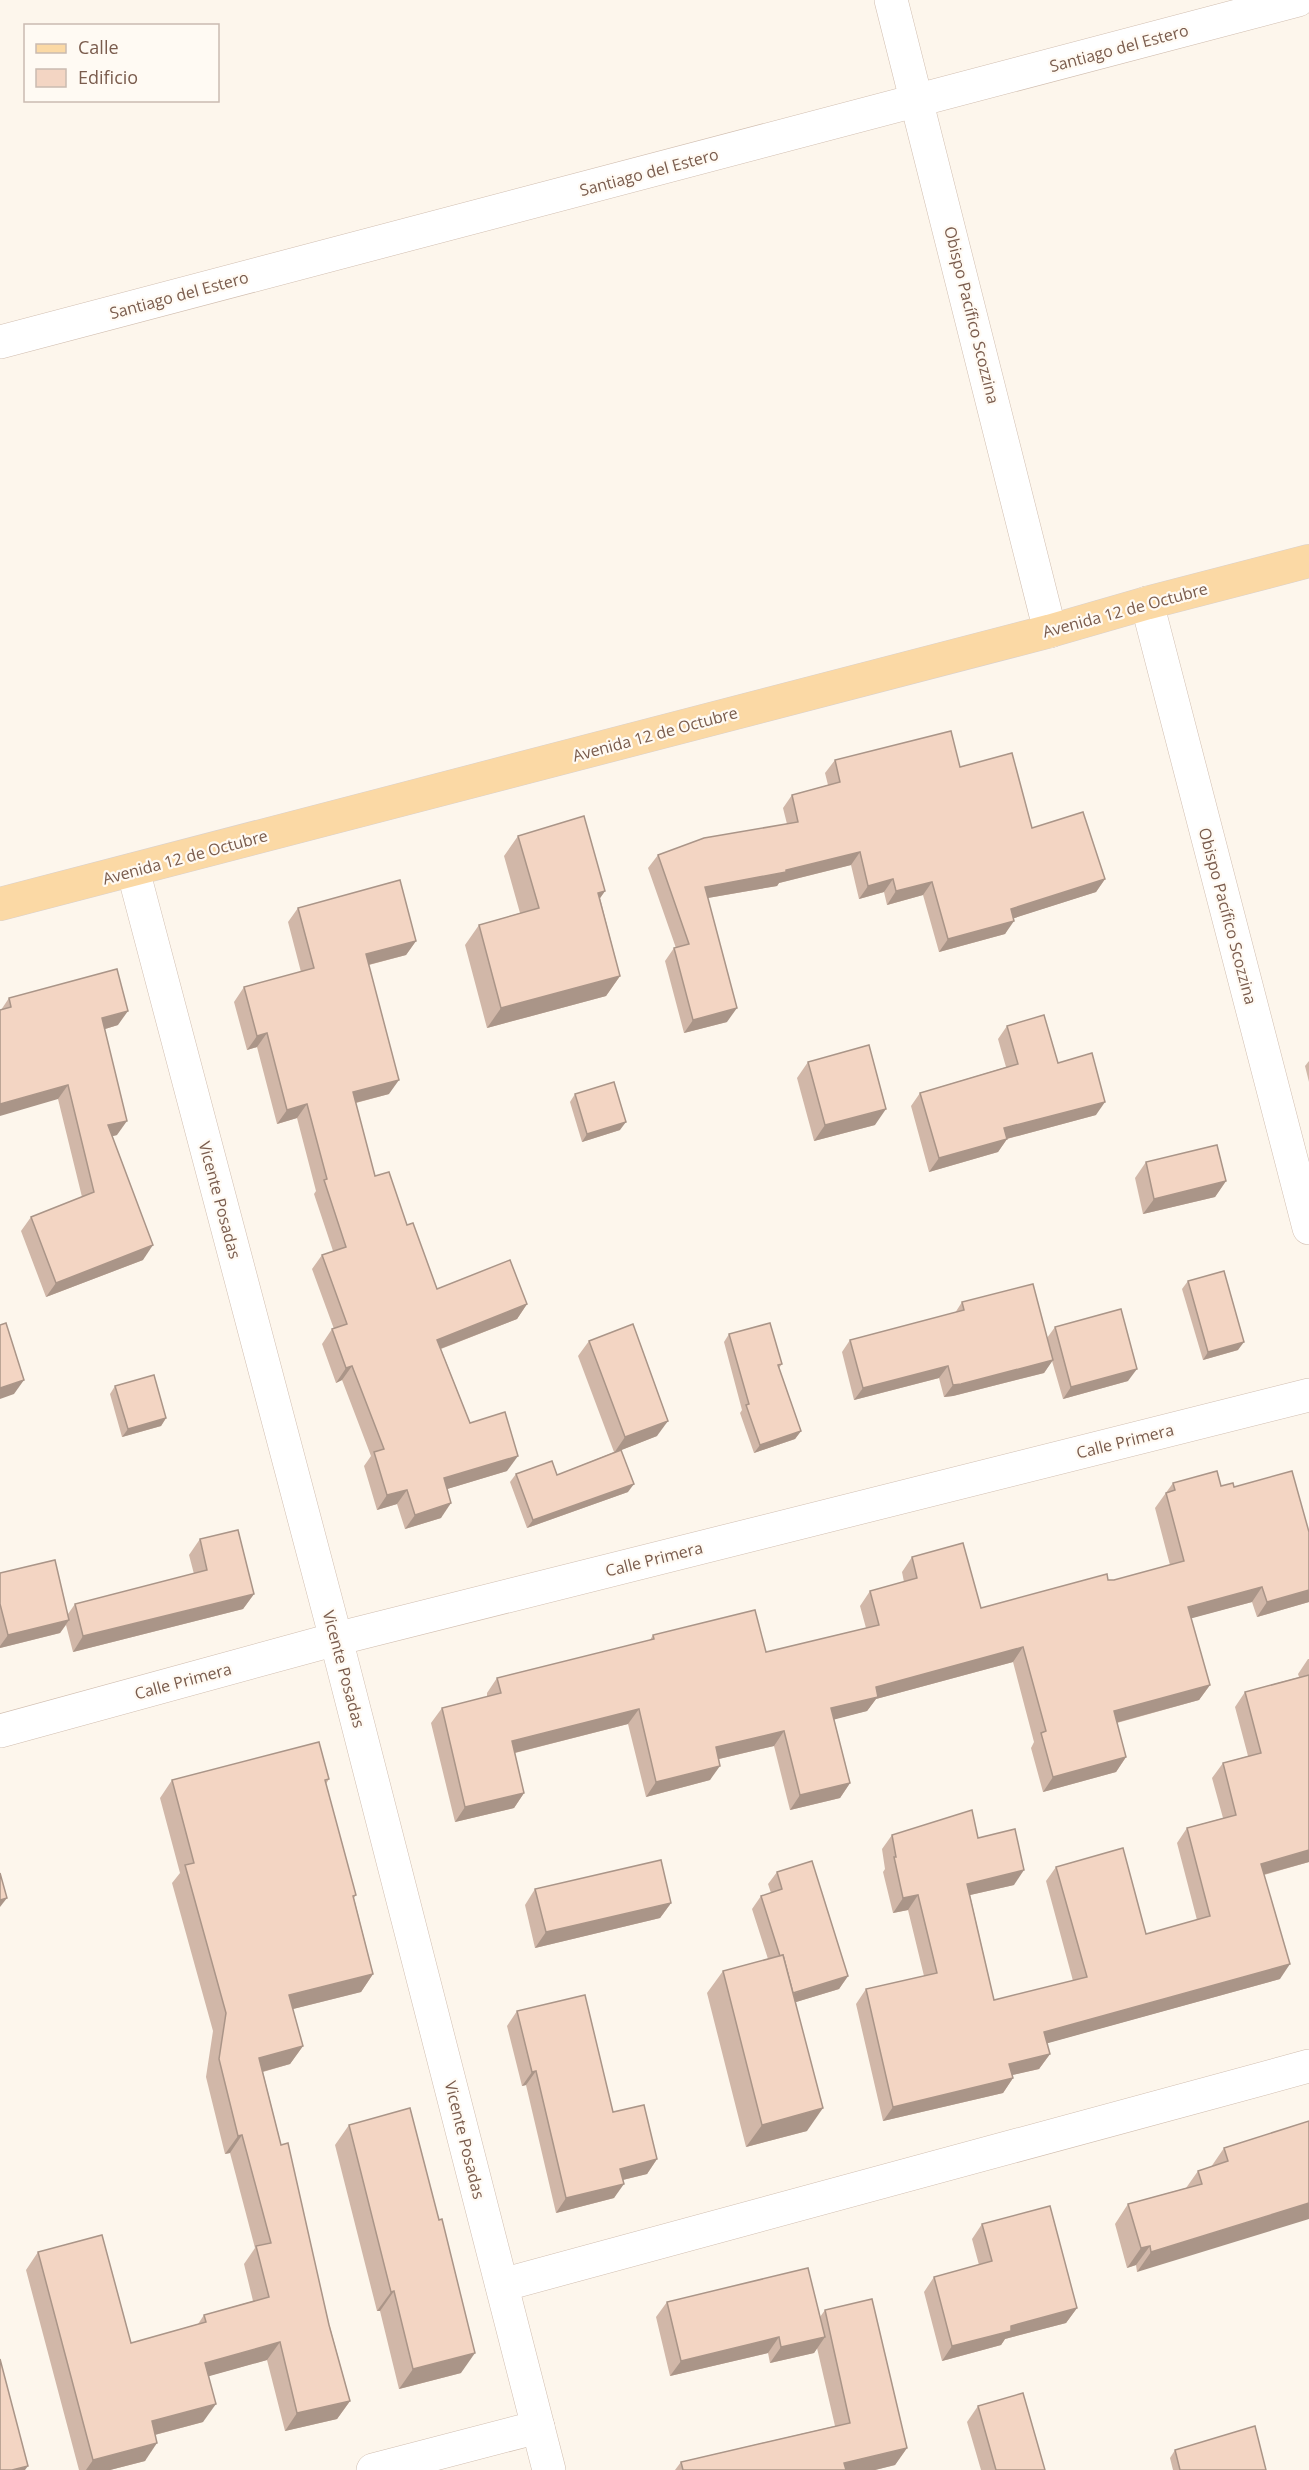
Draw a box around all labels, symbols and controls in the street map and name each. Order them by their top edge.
street label: Santiago del Estero [1047,19,1191,77]
legend [24,24,219,102]
text: Calle [78,35,119,59]
text: Edificio [78,65,138,89]
street label: Santiago del Estero [577,143,721,201]
street label: Obispo Pacífico Scozzina [939,224,1005,406]
street label: Santiago del Estero [107,266,251,324]
street label: Avenida 12 de Octubre [1040,577,1210,643]
street label: Avenida 12 de Octubre [570,701,740,767]
street label: Avenida 12 de Octubre [100,824,270,890]
street label: Obispo Pacífico Scozzina [1194,825,1262,1007]
street label: Vicente Posadas [194,1139,246,1261]
street label: Calle Primera [1074,1418,1176,1464]
street label: Calle Primera [603,1536,705,1582]
street label: Vicente Posadas [318,1608,370,1730]
street label: Calle Primera [132,1657,234,1705]
street label: Vicente Posadas [440,2079,490,2201]

